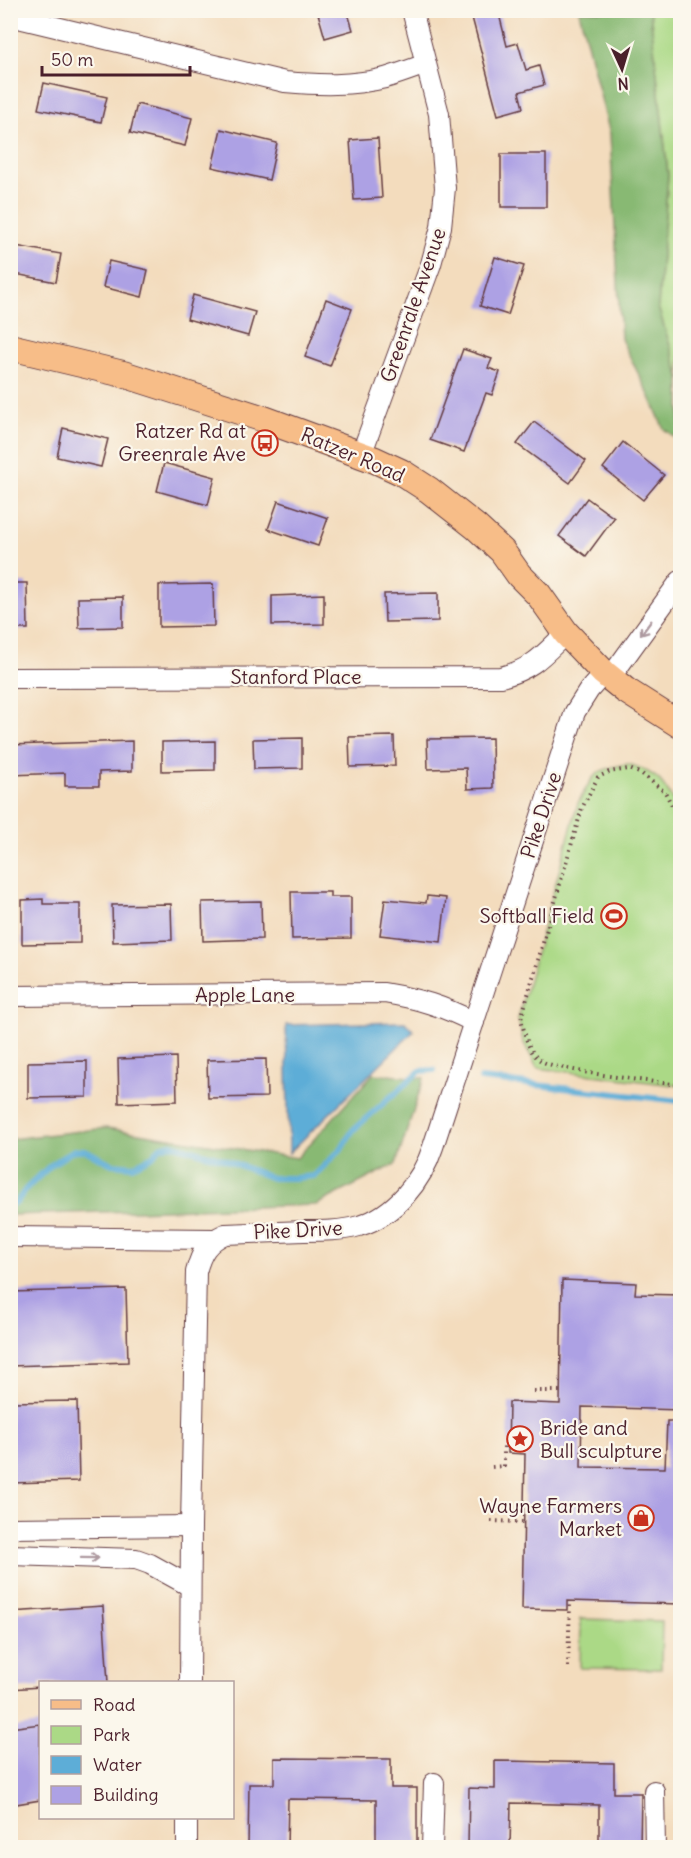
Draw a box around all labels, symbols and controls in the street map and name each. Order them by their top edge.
scale bar [42,39,190,77]
north arrow [592,39,652,99]
text: 50 m [51,48,93,71]
text: N [617,74,629,94]
street label: Greenrale Avenue [374,224,451,385]
place label: Ratzer Rd at Greenrale Ave [118,418,246,466]
street label: Ratzer Road [297,421,409,488]
bus stop icon: Ratzer Rd at Greenrale Ave [250,428,280,458]
one-way arrow [640,619,652,635]
street label: Stanford Place [231,664,361,689]
street label: Pike Drive [515,768,566,861]
sports icon: Softball Field [599,901,629,931]
place label: Softball Field [479,903,594,928]
street label: Apple Lane [195,982,295,1007]
street label: Pike Drive [253,1215,343,1244]
place label: Bride and Bull sculpture [540,1415,662,1463]
place icon: Bride and Bull sculpture [505,1424,535,1454]
place label: Wayne Farmers Market [479,1493,622,1541]
shop icon: Wayne Farmers Market [626,1503,656,1533]
one-way arrow [79,1552,99,1564]
legend [39,1681,234,1819]
text: Road [93,1693,136,1716]
text: Park [93,1723,130,1746]
text: Water [93,1753,143,1776]
text: Building [93,1783,158,1806]

